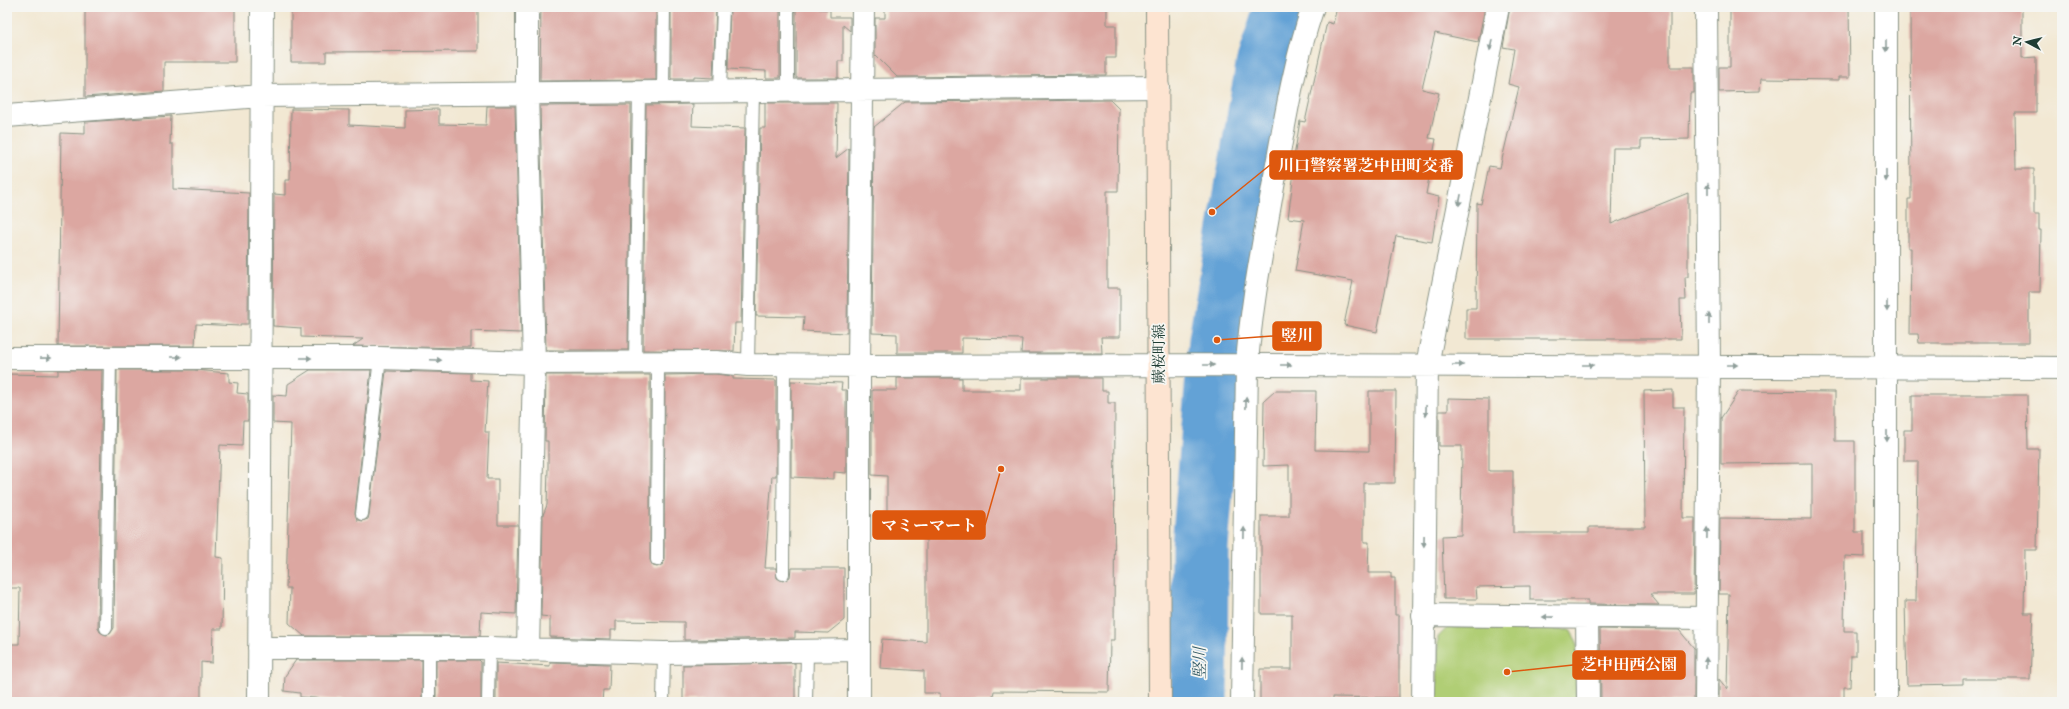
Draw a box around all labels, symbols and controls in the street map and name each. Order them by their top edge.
north arrow [2007,22,2047,62]
text: N [2010,35,2026,47]
one-way arrow [1487,39,1493,51]
one-way arrow [1883,40,1889,53]
callout: 川口警察署芝中田町交番 [1270,151,1462,179]
text: 川口警察署芝中田町交番 [1278,157,1454,177]
one-way arrow [1883,170,1889,183]
one-way arrow [1705,182,1711,195]
one-way arrow [1457,194,1463,206]
one-way arrow [1884,300,1890,313]
one-way arrow [1706,312,1712,325]
callout: 竪川 [1273,322,1321,350]
street label: 蕨桜町線 [1150,324,1169,384]
text: 竪川 [1281,327,1313,347]
one-way arrow [170,354,183,360]
one-way arrow [40,355,53,361]
one-way arrow [300,355,313,361]
one-way arrow [430,357,443,363]
one-way arrow [1203,362,1216,368]
one-way arrow [1280,362,1293,368]
one-way arrow [1452,362,1465,368]
one-way arrow [1582,362,1595,368]
one-way arrow [1726,362,1739,368]
one-way arrow [1243,397,1250,409]
one-way arrow [1423,405,1430,417]
one-way arrow [1884,430,1890,443]
callout: マミーマート [873,511,985,539]
text: マミーマート [881,517,977,537]
one-way arrow [1704,526,1710,539]
one-way arrow [1241,527,1248,539]
one-way arrow [1421,535,1427,548]
one-way arrow [1541,614,1554,620]
water label: 竪川 [1191,645,1211,679]
callout: 芝中田西公園 [1573,651,1685,679]
text: 芝中田西公園 [1581,656,1677,676]
one-way arrow [1703,656,1709,669]
one-way arrow [1239,657,1246,669]

